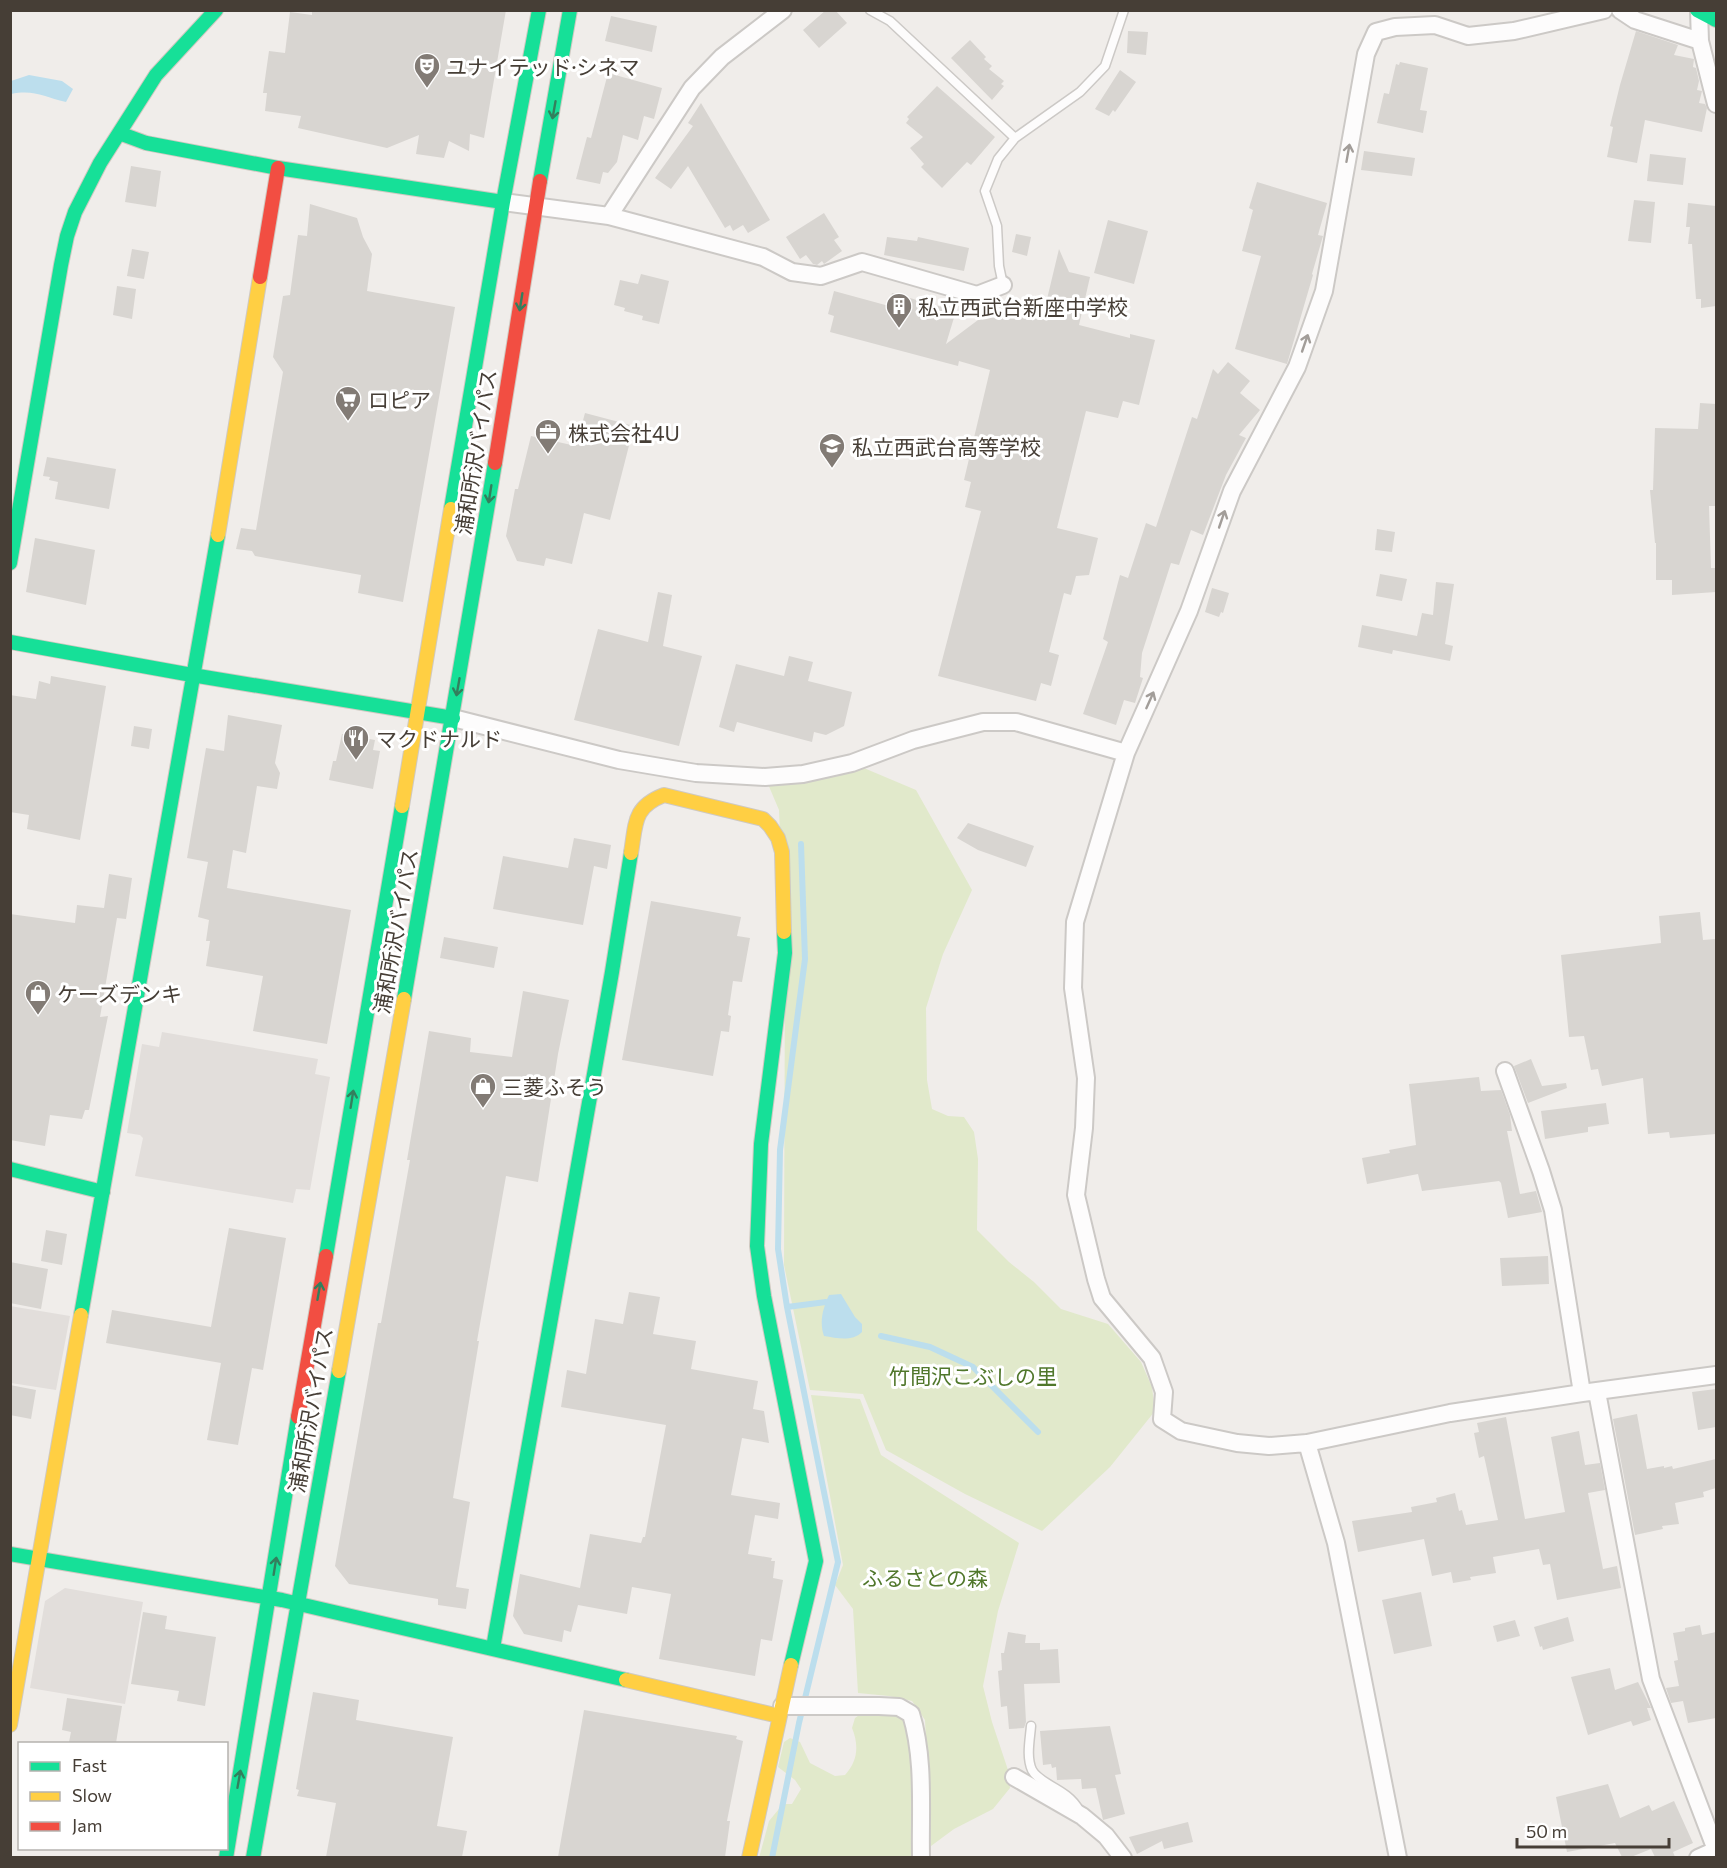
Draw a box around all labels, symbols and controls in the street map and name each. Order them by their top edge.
theatre icon: ユナイテッド·シネマ [412,51,442,89]
place label: ユナイテッド·シネマ [446,54,640,79]
one-way arrow [548,99,559,119]
one-way arrow [1343,144,1354,164]
one-way arrow [515,291,526,311]
building icon: 私立西武台新座中学校 [884,291,914,329]
place label: 私立西武台新座中学校 [918,294,1128,319]
one-way arrow [1301,334,1312,353]
street label: 浦和所沢バイパス [450,367,500,537]
supermarket icon: ロピア [333,384,363,422]
place label: ロピア [368,387,431,412]
office icon: 株式会社4U [533,417,563,455]
place label: 株式会社4U [568,420,680,445]
school or university icon: 私立西武台高等学校 [817,431,847,469]
place label: 私立西武台高等学校 [852,434,1041,459]
one-way arrow [484,484,495,504]
one-way arrow [1217,510,1228,529]
one-way arrow [452,676,463,696]
one-way arrow [1144,691,1156,709]
restaurant icon: マクドナルド [341,723,371,761]
place label: マクドナルド [376,726,502,751]
street label: 浦和所沢バイパス [368,846,422,1016]
shop icon: ケーズデンキ [23,978,53,1016]
place label: ケーズデンキ [57,981,182,1006]
shop icon: 三菱ふそう [468,1071,498,1109]
place label: 三菱ふそう [502,1074,607,1099]
one-way arrow [347,1089,358,1109]
one-way arrow [314,1281,325,1301]
street label: 浦和所沢バイパス [283,1325,337,1495]
park label: 竹間沢こぶしの里 [889,1363,1057,1388]
one-way arrow [269,1557,280,1577]
park label: ふるさとの森 [862,1565,988,1590]
legend [18,1742,228,1850]
text: Fast [72,1754,107,1776]
one-way arrow [234,1770,245,1790]
text: Slow [72,1784,112,1806]
scale bar [1517,1811,1668,1849]
text: Jam [72,1814,102,1836]
text: 50 m [1526,1820,1567,1842]

